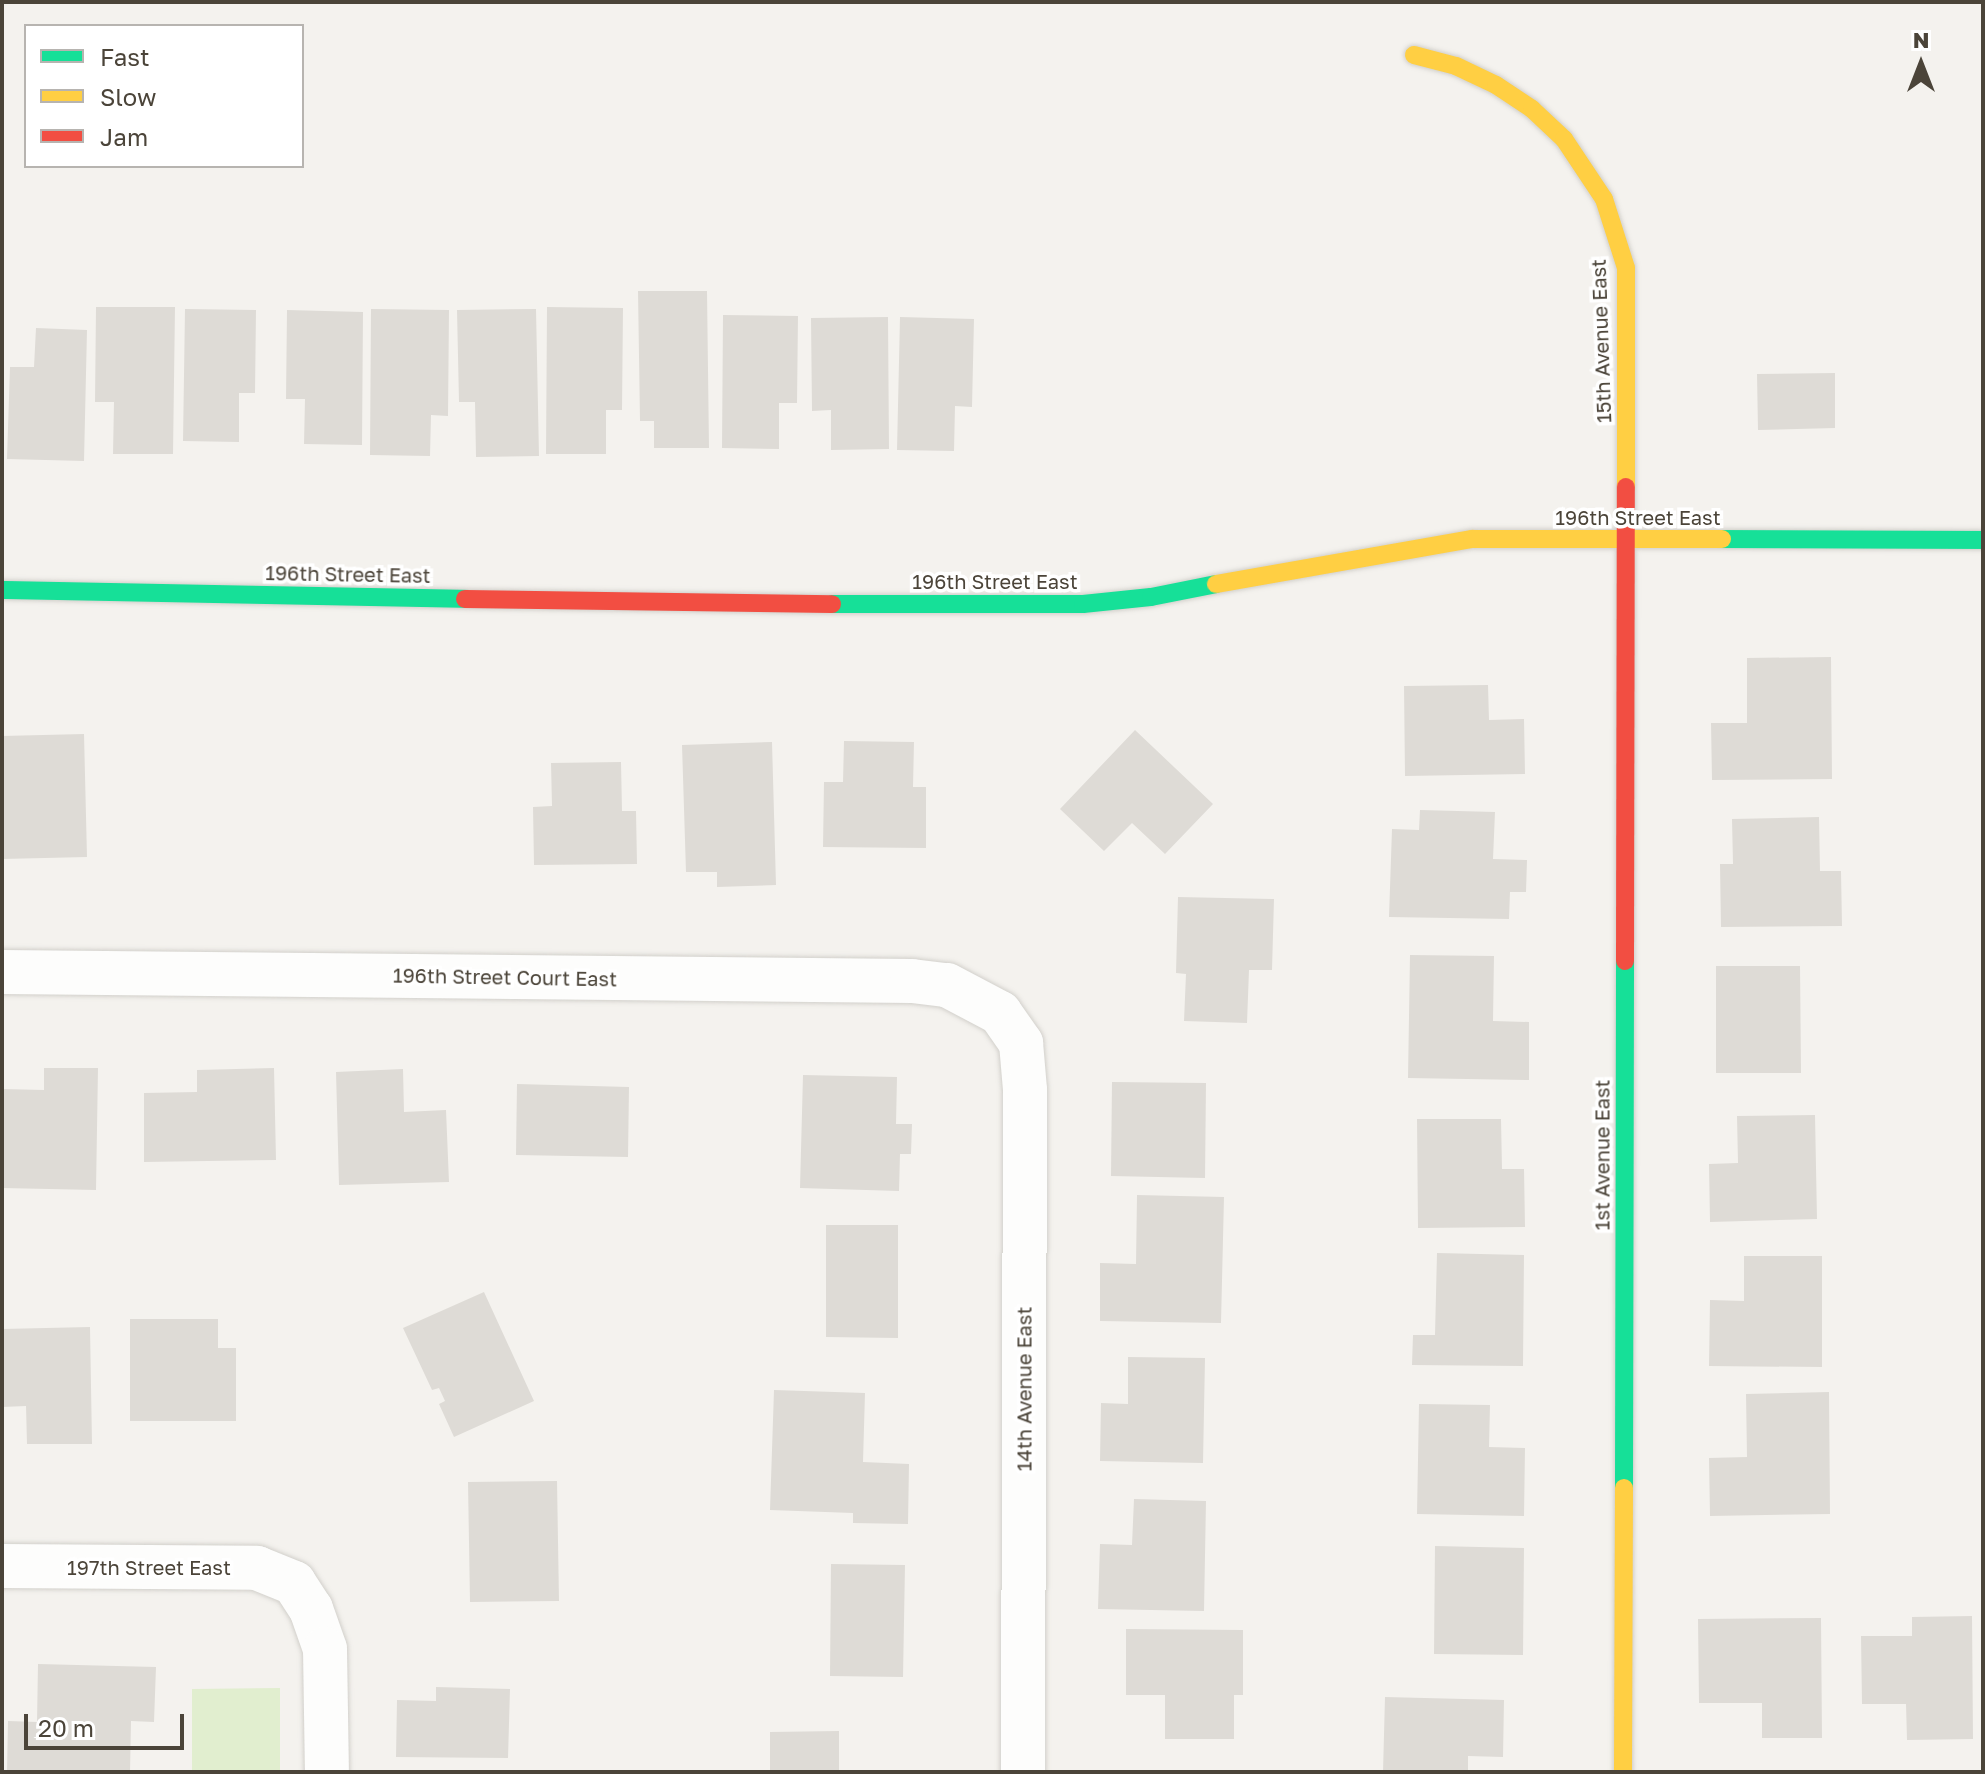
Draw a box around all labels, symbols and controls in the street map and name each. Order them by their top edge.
legend [24,24,304,168]
north arrow [1881,24,1961,104]
text: N [1913,26,1929,53]
text: Fast [100,42,150,71]
text: Slow [100,82,156,111]
text: Jam [100,122,148,151]
street label: 15th Avenue East [1586,259,1616,423]
street label: 196th Street East [1555,505,1721,529]
street label: 196th Street East [265,561,431,587]
street label: 196th Street East [912,569,1078,593]
street label: 196th Street Court East [393,963,617,991]
street label: 1st Avenue East [1590,1080,1614,1230]
street label: 14th Avenue East [1012,1307,1036,1471]
street label: 197th Street East [67,1555,231,1579]
scale bar [28,1698,188,1748]
text: 20 m [38,1713,94,1742]

